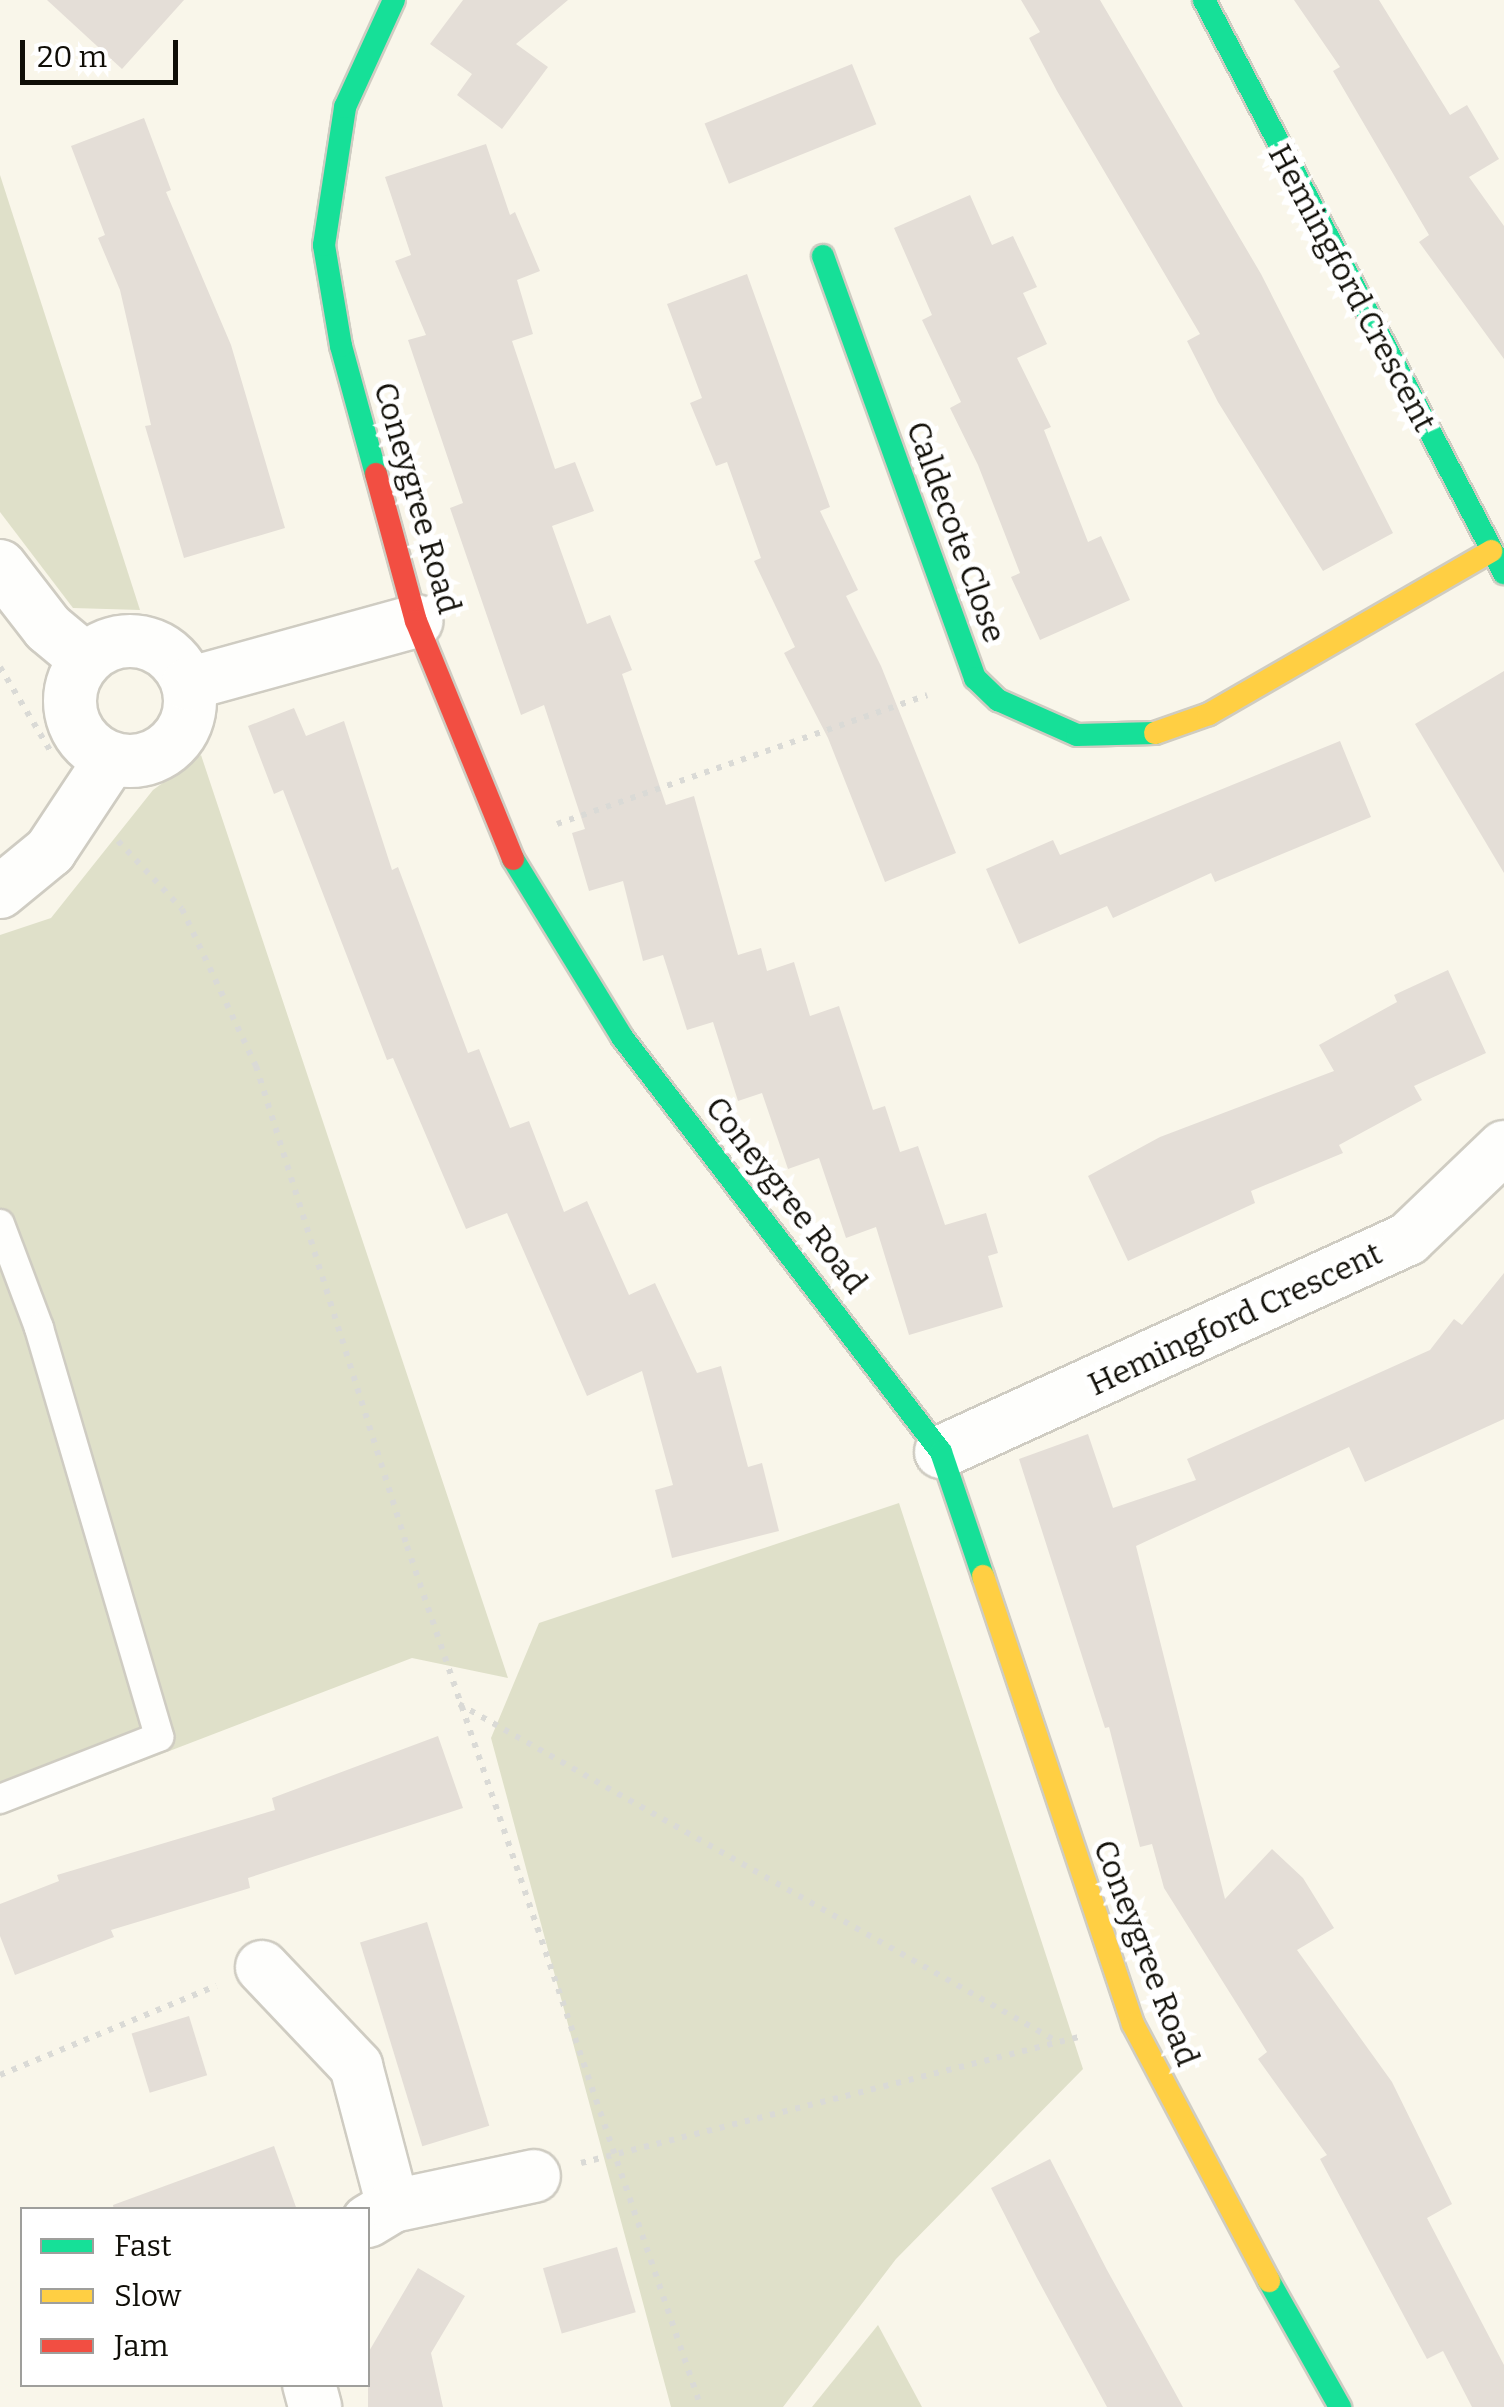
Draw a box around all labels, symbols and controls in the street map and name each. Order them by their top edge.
scale bar [25,20,182,82]
text: 20 m [37,39,107,75]
street label: Hemingford Crescent [1260,138,1444,438]
street label: Coneygree Road [366,378,468,618]
street label: Caldecote Close [898,416,1014,648]
street label: Coneygree Road [697,1089,875,1301]
street label: Hemingford Crescent [1082,1234,1388,1404]
street label: Coneygree Road [1085,1835,1207,2071]
legend [20,2207,370,2387]
text: Fast [114,2228,172,2264]
text: Slow [114,2278,181,2314]
text: Jam [114,2328,168,2364]

